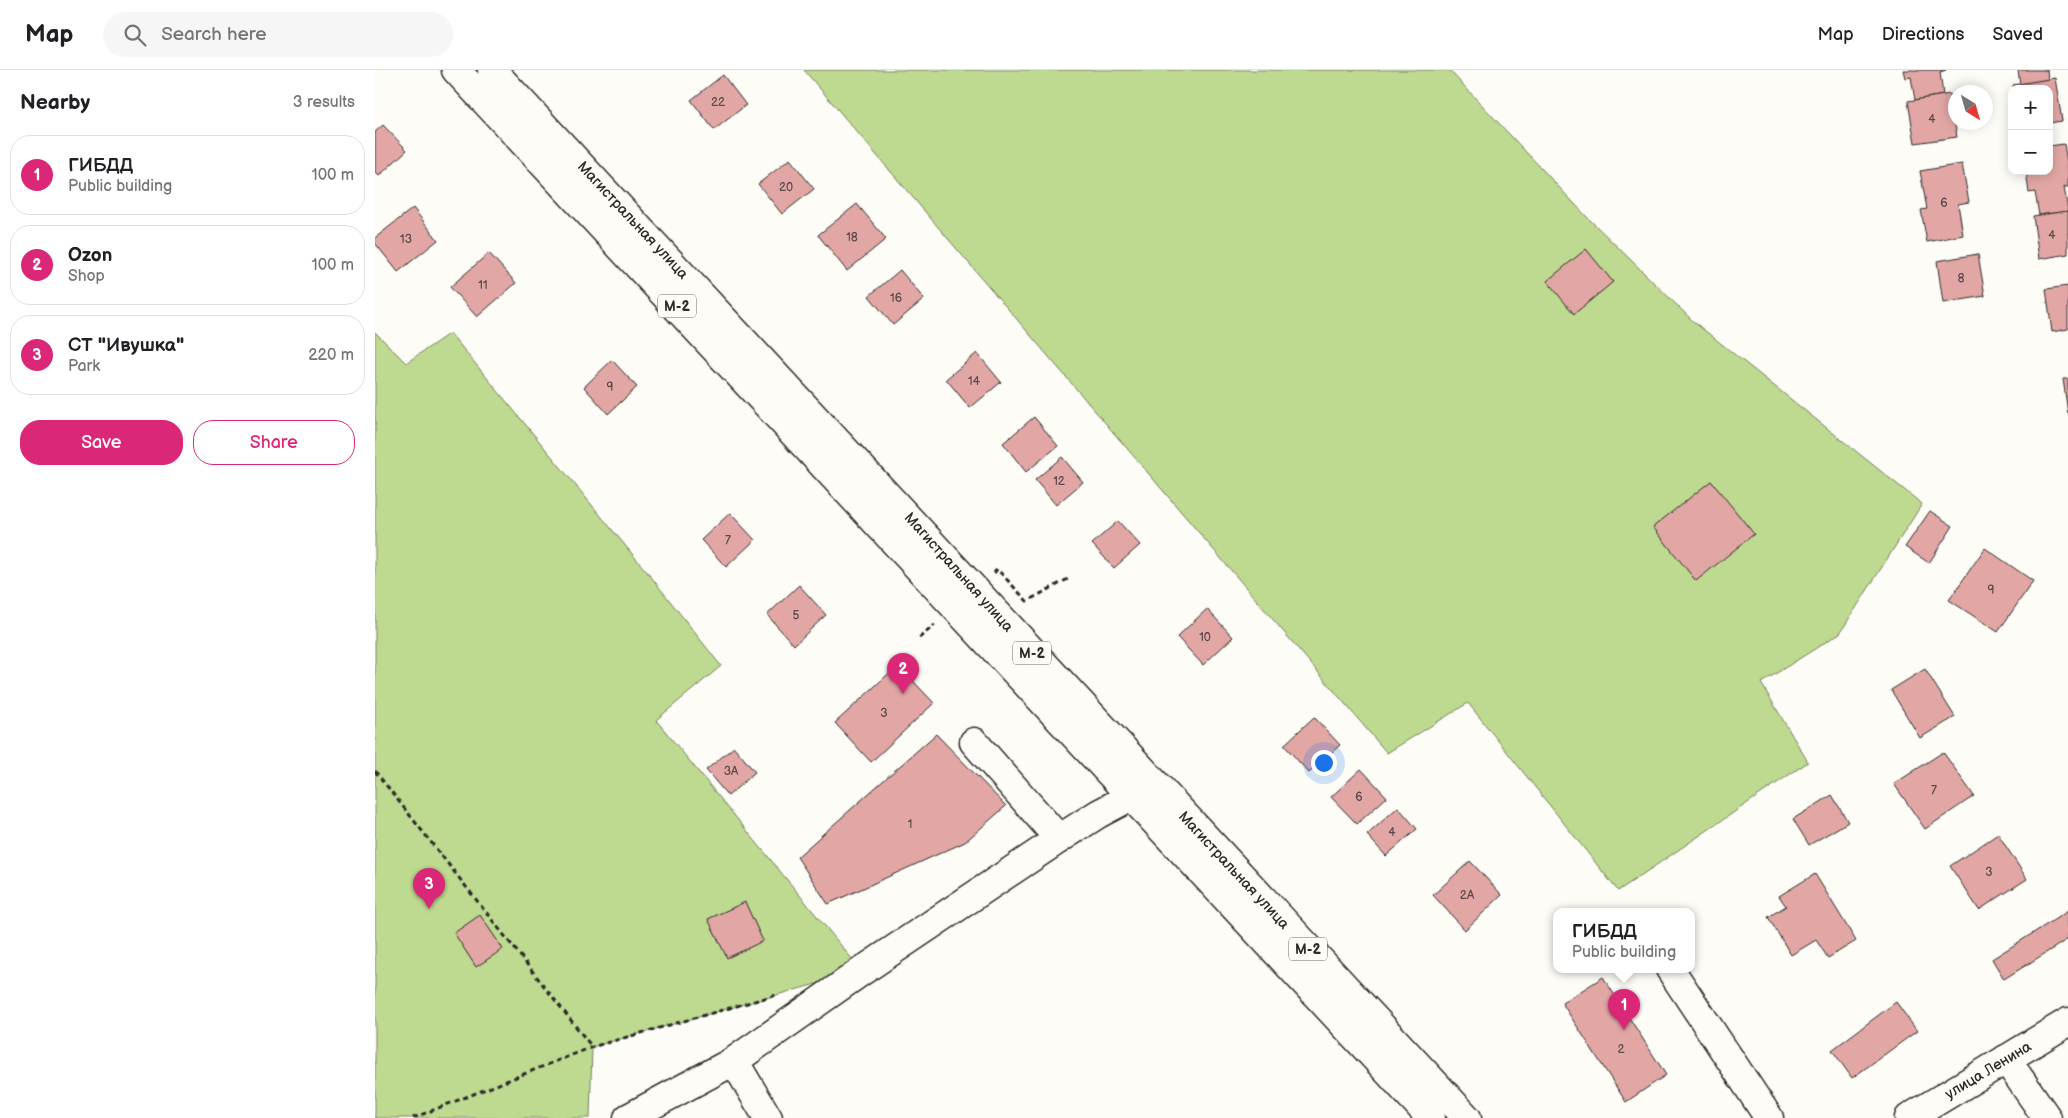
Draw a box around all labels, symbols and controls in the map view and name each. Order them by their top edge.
search box [103,12,453,57]
text: Map [25,20,73,49]
icon: search [121,21,149,49]
text: Search here [161,23,267,46]
text: Map [1818,24,1854,45]
text: Directions [1882,24,1964,45]
text: Saved [1992,24,2043,45]
north arrow [1948,85,1993,130]
map controls [2008,85,2053,175]
button: + [2008,85,2053,130]
text: Nearby [20,90,90,115]
text: 3 results [293,93,355,112]
house number: 22 [711,95,725,110]
house number: 4 [1928,112,1936,127]
button: − [2008,130,2053,175]
text: ГИБДД [68,154,133,177]
street label: Магистральная улица [573,157,692,283]
text: 1 [34,166,40,185]
text: 100 m [311,166,354,185]
text: Public building [68,177,172,196]
house number: 20 [779,180,793,195]
house number: 6 [1940,196,1948,211]
house number: 4 [2048,228,2056,243]
house number: 18 [846,230,858,245]
house number: 13 [400,232,412,247]
text: Ozon [68,244,112,267]
text: 2 [32,256,42,275]
text: 100 m [311,256,354,275]
text: Shop [68,267,105,286]
house number: 8 [1958,271,1965,286]
house number: 11 [478,278,488,293]
house number: 16 [890,291,902,306]
road number: М-2 [658,295,696,318]
text: СТ "Ивушка" [68,334,184,357]
text: 3 [32,346,42,365]
text: 220 m [308,346,354,365]
text: Park [68,357,100,376]
house number: 14 [968,374,981,389]
house number: 9 [607,380,614,395]
button: Save [20,420,183,465]
button: Share [193,420,355,465]
house number: 12 [1053,474,1065,489]
street label: Магистральная улица [900,509,1017,636]
house number: 7 [725,533,731,548]
house number: 9 [1988,583,1995,598]
house number: 5 [793,608,800,623]
house number: 10 [1199,630,1211,645]
road number: М-2 [1013,642,1051,664]
pin: 2 [887,653,919,694]
house number: 3 [880,706,888,721]
your location [1311,750,1337,776]
house number: 3А [724,764,739,779]
house number: 7 [1931,783,1937,798]
house number: 6 [1355,790,1363,805]
street label: Магистральная улица [1174,807,1293,933]
house number: 1 [908,817,912,832]
house number: 4 [1388,825,1396,840]
house number: 3 [1985,865,1993,880]
pin: 3 [413,868,445,909]
house number: 2А [1460,888,1475,903]
popup [1553,908,1695,973]
text: ГИБДД [1572,920,1637,943]
road number: М-2 [1289,938,1327,961]
text: Public building [1572,943,1676,962]
pin: 1 [1608,989,1640,1030]
street label: улица Ленина [1942,1037,2035,1104]
house number: 2 [1617,1042,1625,1057]

